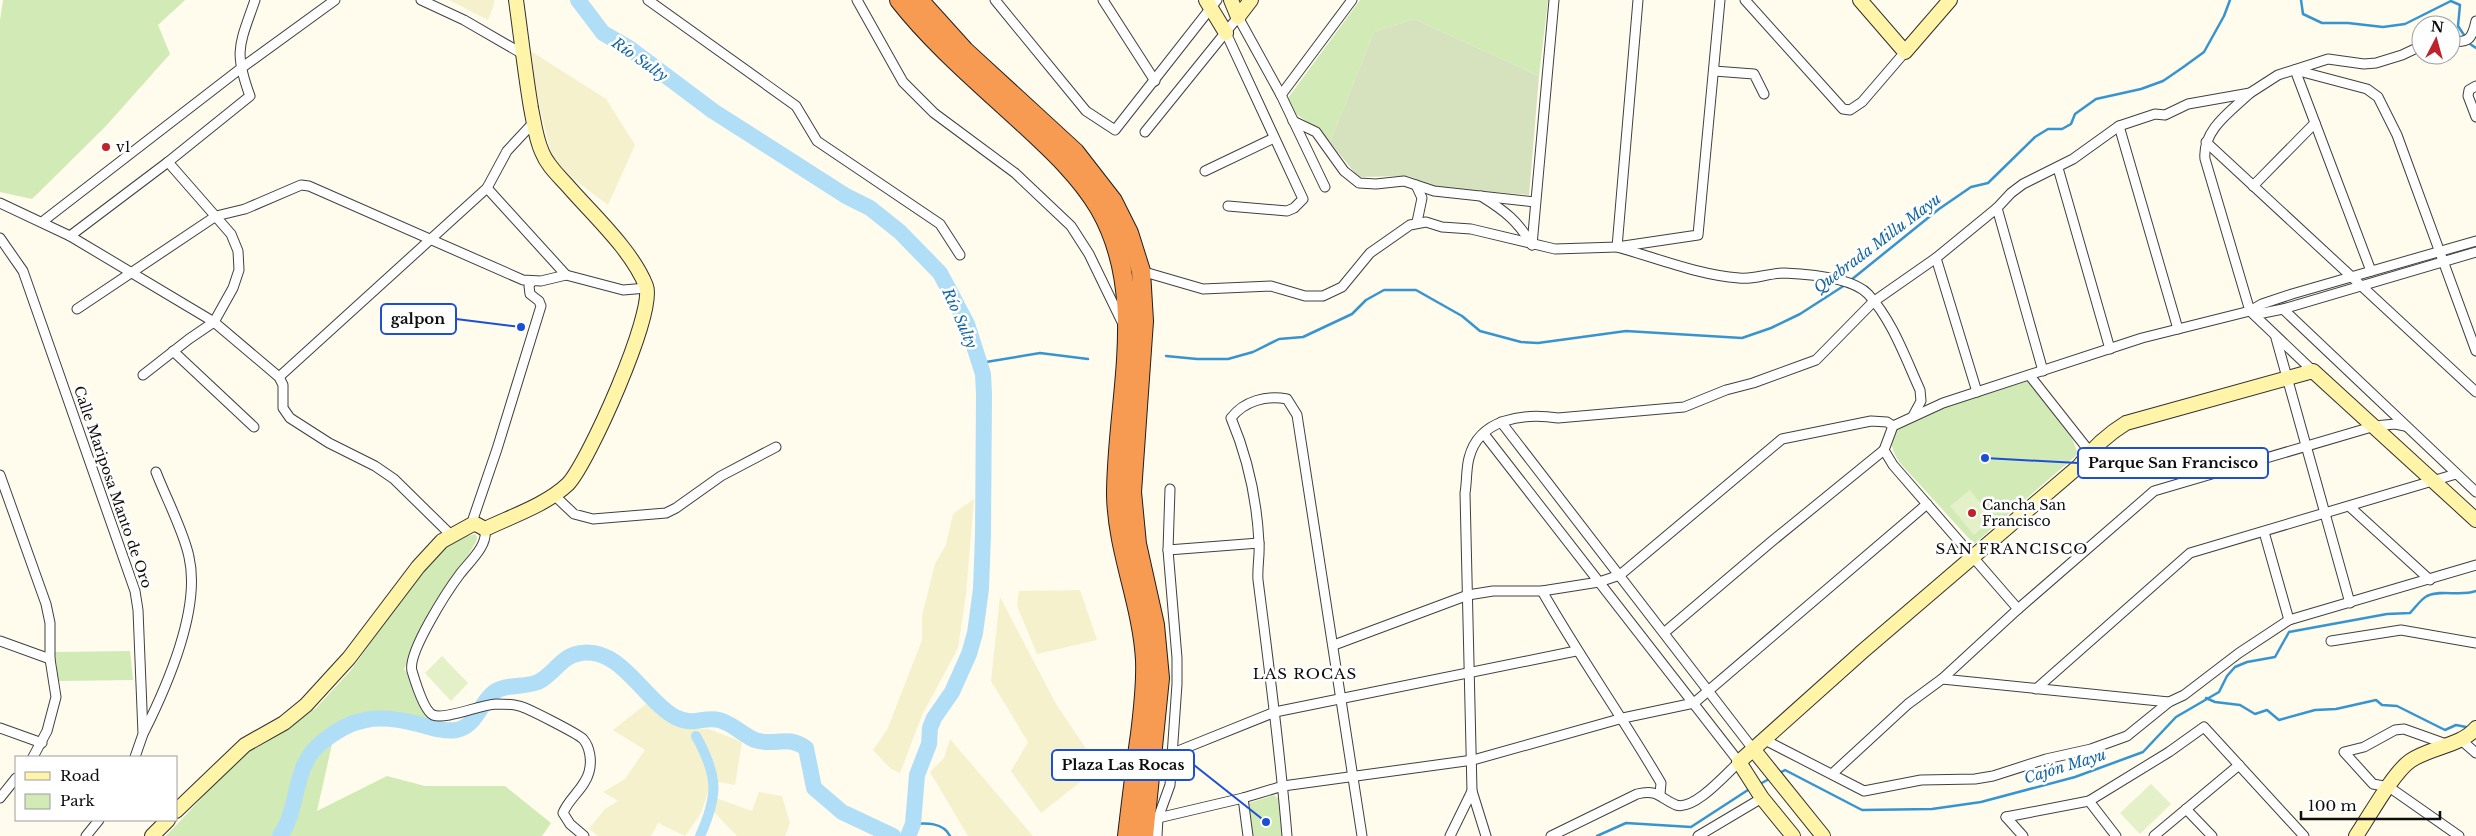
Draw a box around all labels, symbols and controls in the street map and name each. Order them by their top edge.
north arrow [2411,15,2461,65]
text: N [2430,17,2445,37]
water label: Río Sulty [608,32,672,85]
place label: v1 [116,138,131,156]
marker: v1 [100,141,112,153]
water label: Quebrada Millu Mayu [1810,189,1944,297]
water label: Río Sulty [938,284,982,351]
callout: galpon [381,304,456,334]
text: galpon [391,309,445,328]
street label: Calle Mariposa Manto de Oro [70,383,156,591]
callout: Parque San Francisco [2078,448,2268,478]
text: Parque San Francisco [2088,453,2258,472]
place label: Cancha San Francisco [1982,496,2066,530]
marker: Cancha San Francisco [1966,507,1978,519]
district label: SAN FRANCISCO [1936,539,2088,558]
district label: LAS ROCAS [1253,664,1357,683]
water label: Cajón Mayu [2022,745,2108,787]
callout: Plaza Las Rocas [1052,750,1194,780]
text: Plaza Las Rocas [1062,755,1184,774]
legend [15,756,178,821]
text: Road [60,766,100,785]
scale bar [2301,788,2440,820]
text: Park [60,791,96,810]
text: 100 m [2308,796,2357,815]

